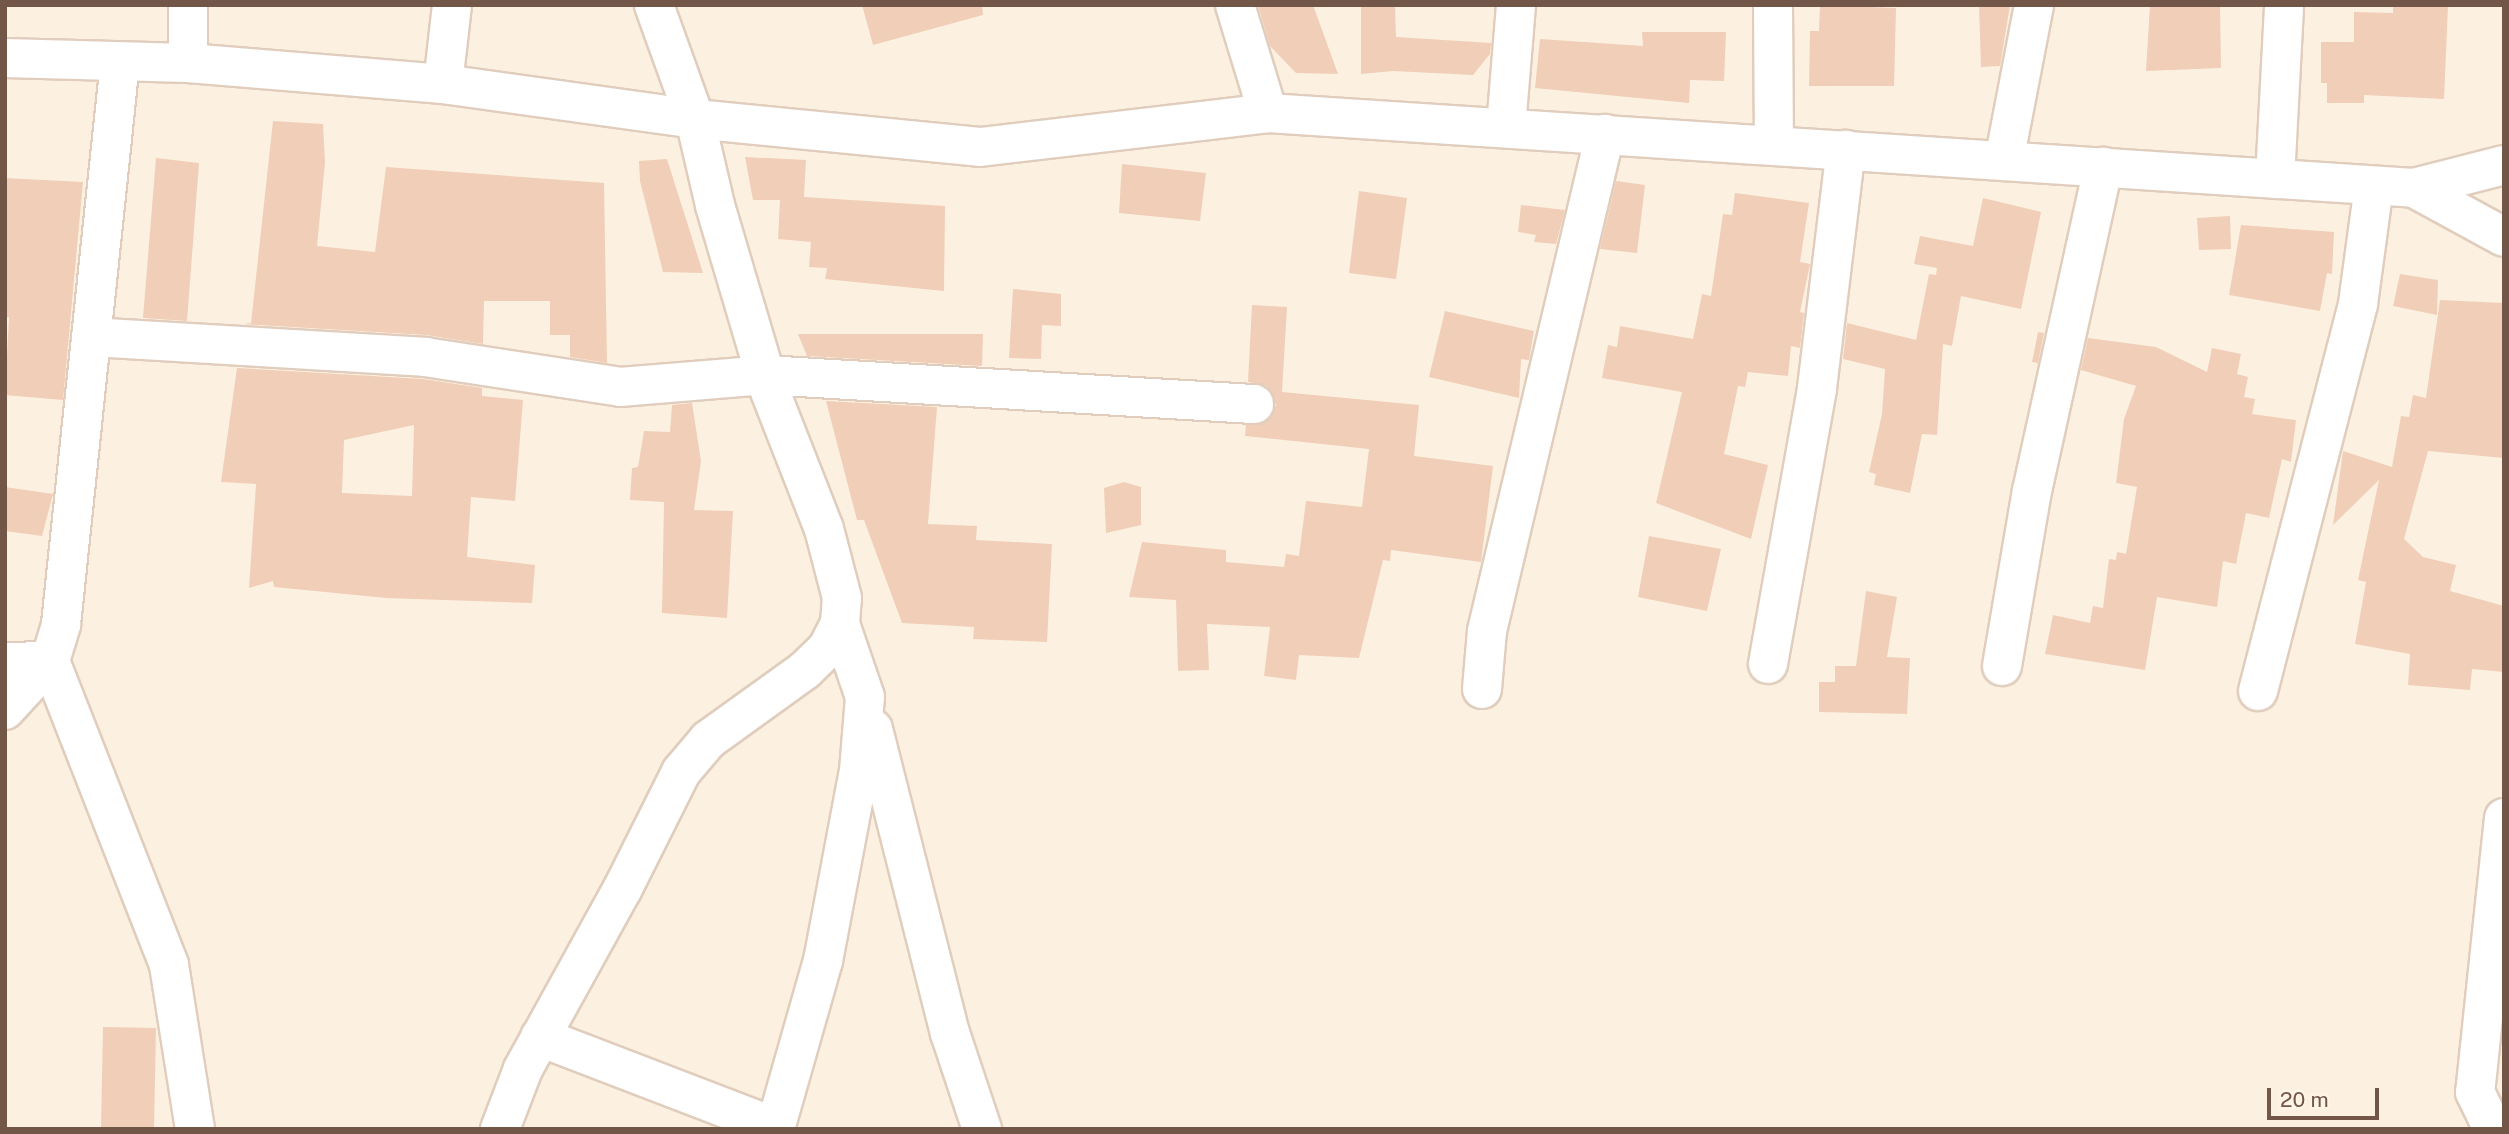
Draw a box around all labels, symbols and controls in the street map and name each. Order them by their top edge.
scale bar [2271,1074,2383,1118]
text: 20 m [2280,1087,2329,1112]

